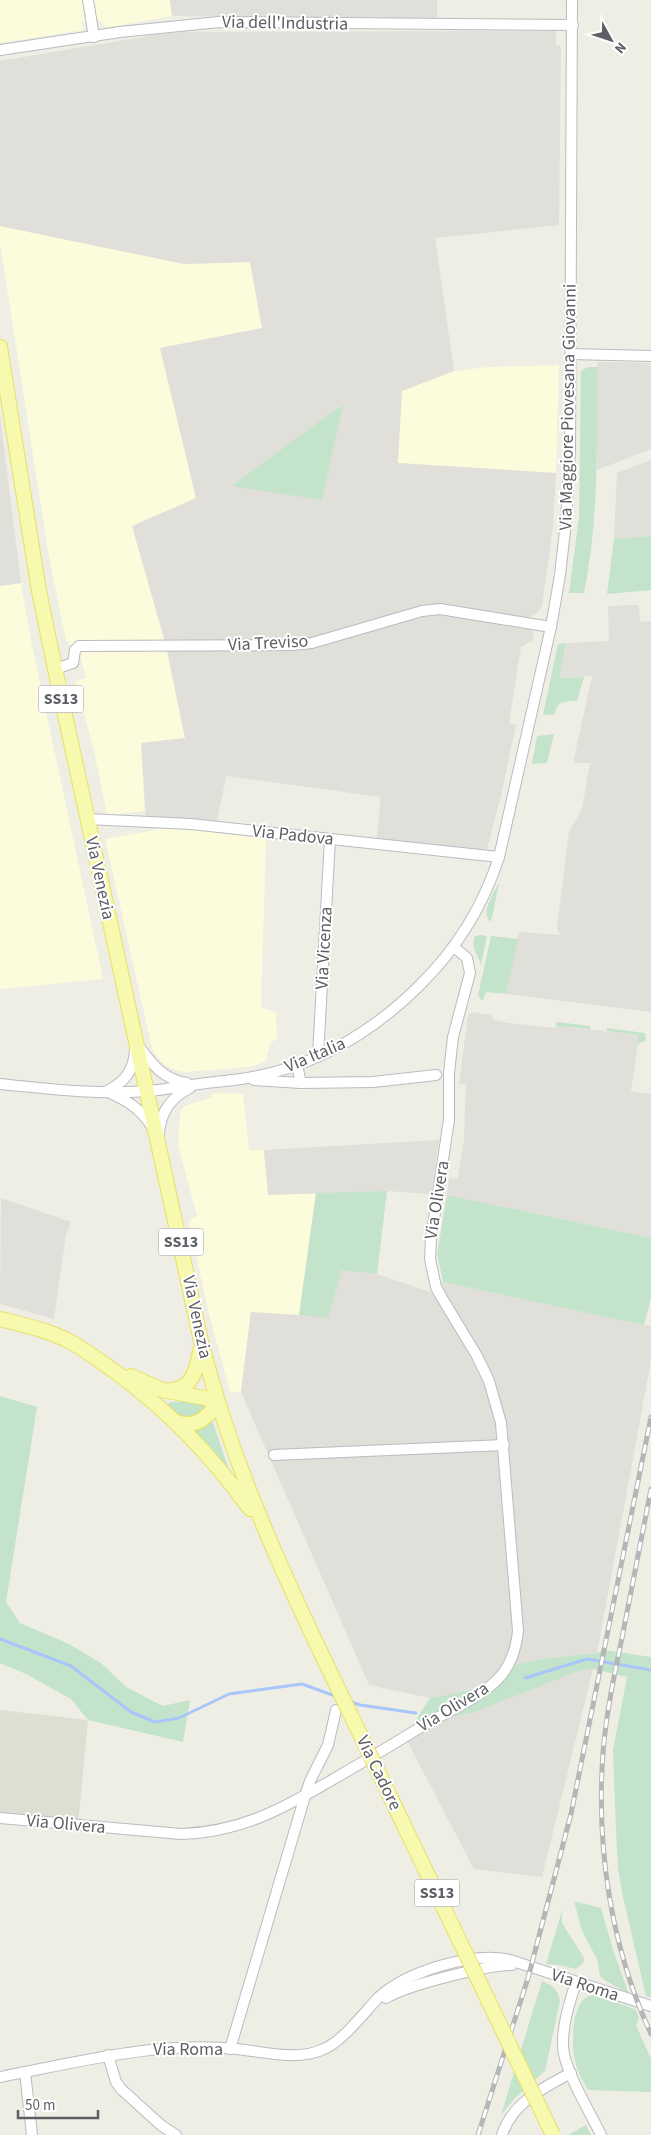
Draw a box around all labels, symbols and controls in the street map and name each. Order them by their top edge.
street label: Via dell'Industria [222,9,348,37]
north arrow [586,15,636,65]
text: N [610,38,631,58]
street label: Via Maggiore Piovesana Giovanni [553,283,583,531]
street label: Via Treviso [227,628,309,658]
road number: SS13 [38,686,84,712]
street label: Via Padova [251,818,335,852]
street label: Via Venezia [79,834,121,922]
street label: Via Vicenza [309,906,339,990]
street label: Via Italia [281,1031,349,1079]
street label: Via Olivera [418,1159,456,1241]
road number: SS13 [158,1228,204,1256]
street label: Via Venezia [176,1273,218,1361]
street label: Via Olivera [412,1676,494,1738]
street label: Via Cadore [350,1731,408,1815]
street label: Via Olivera [25,1808,107,1840]
road number: SS13 [414,1880,460,1906]
street label: Via Roma [548,1962,622,2008]
street label: Via Roma [153,2037,223,2062]
scale bar [18,2088,98,2120]
text: 50 m [25,2095,55,2116]

